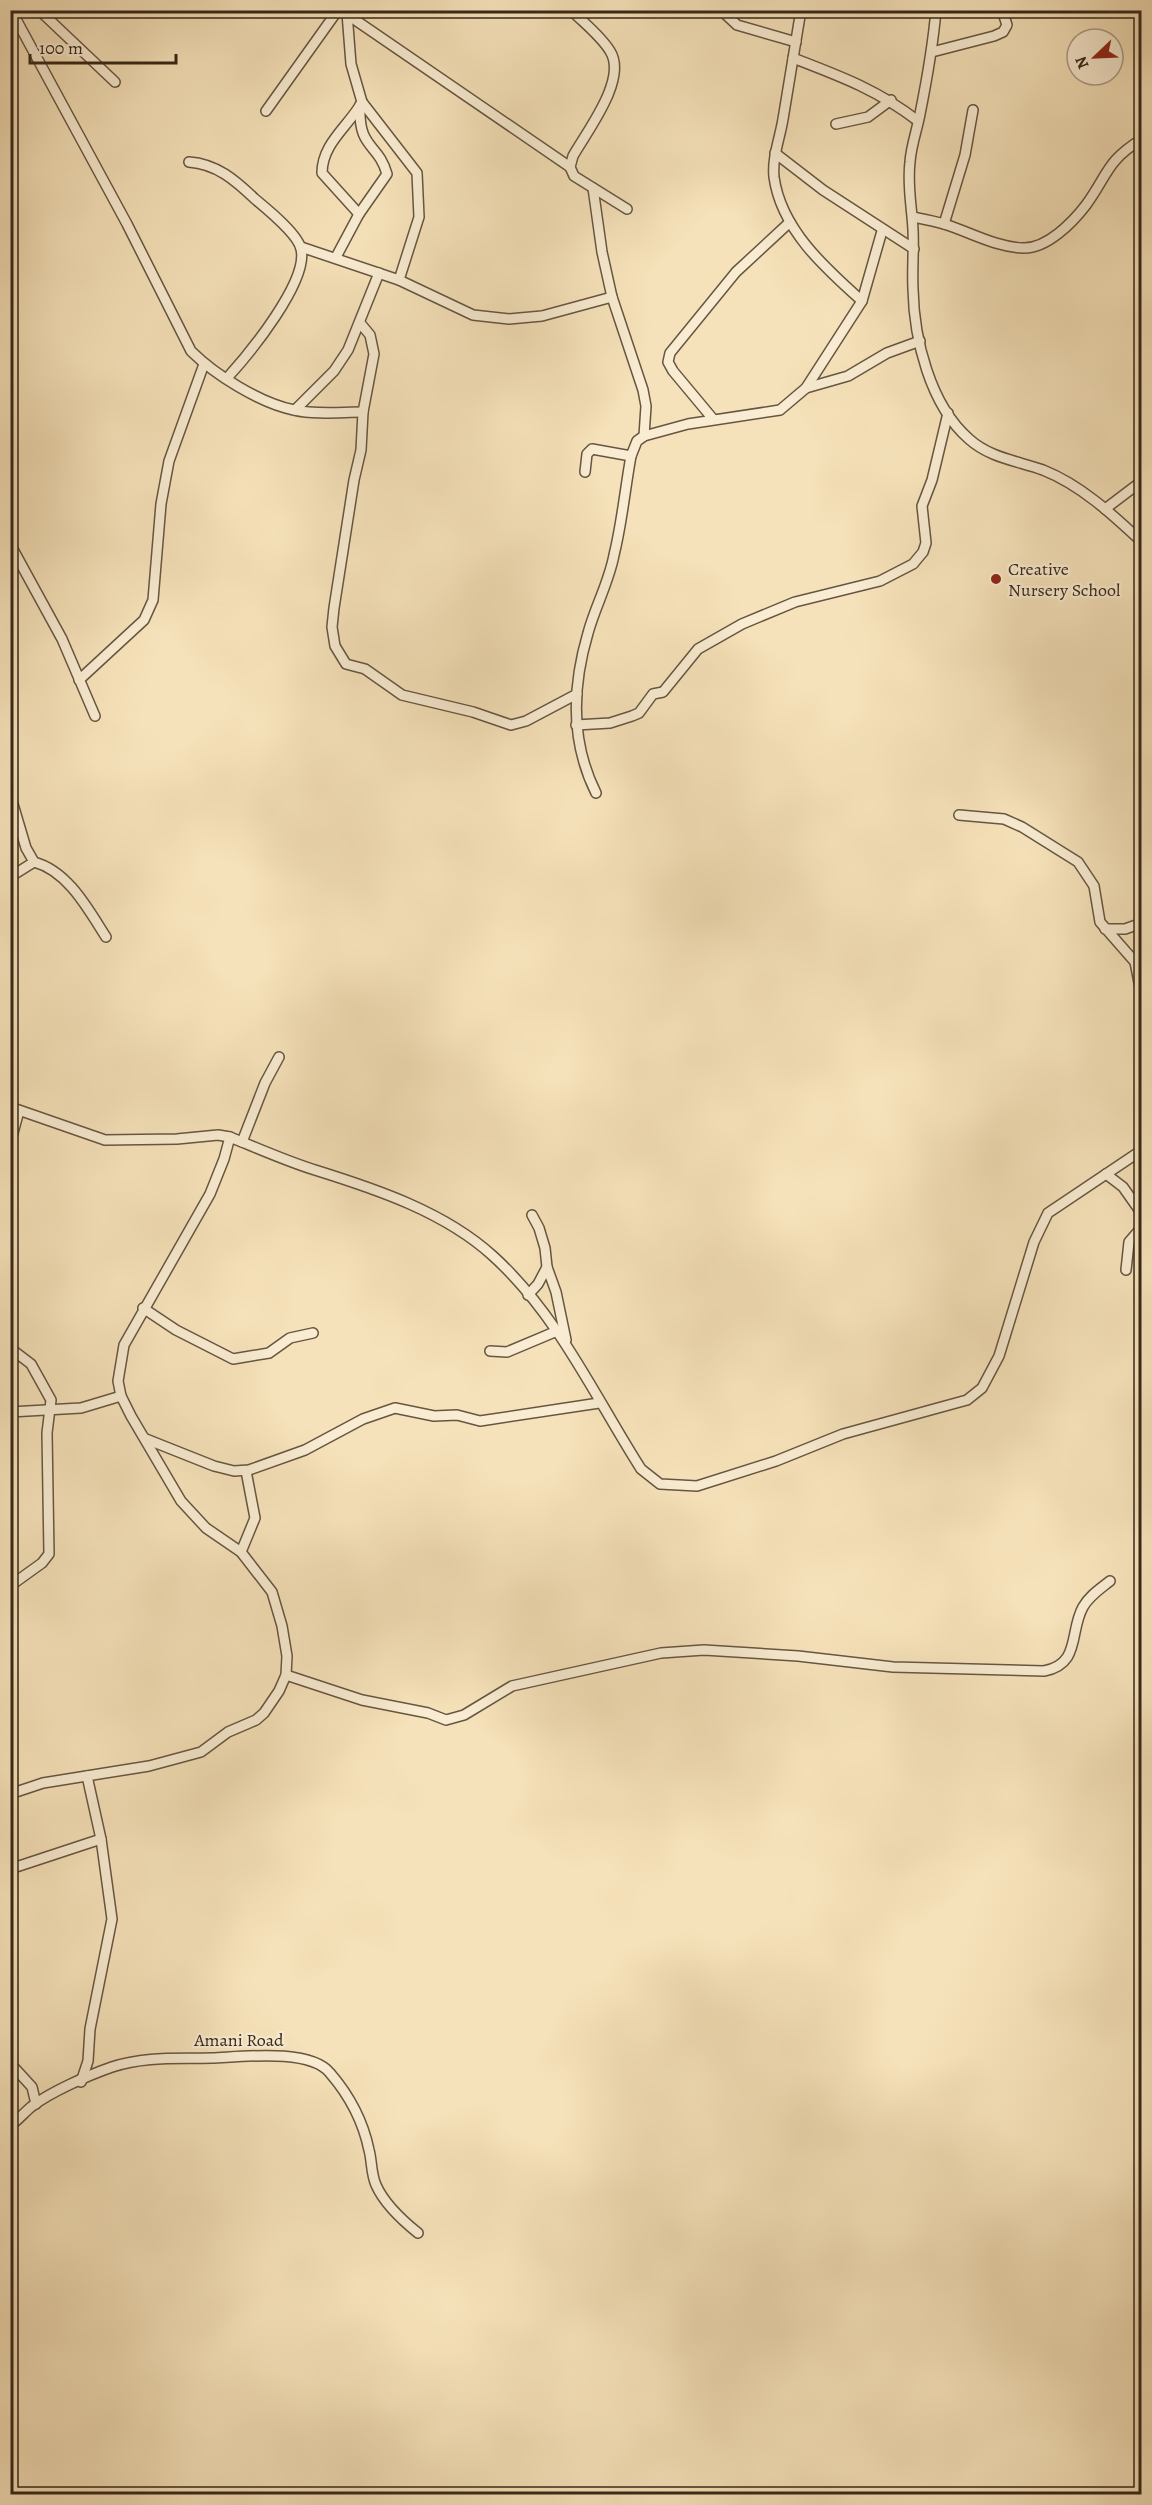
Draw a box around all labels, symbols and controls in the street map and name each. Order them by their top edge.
scale bar [30,27,176,65]
north arrow [1065,27,1125,87]
text: 100 m [39,36,83,60]
text: N [1070,52,1095,72]
place label: Creative Nursery School [1008,557,1121,602]
marker: Creative Nursery School [989,572,1003,586]
street label: Amani Road [193,2028,284,2052]

